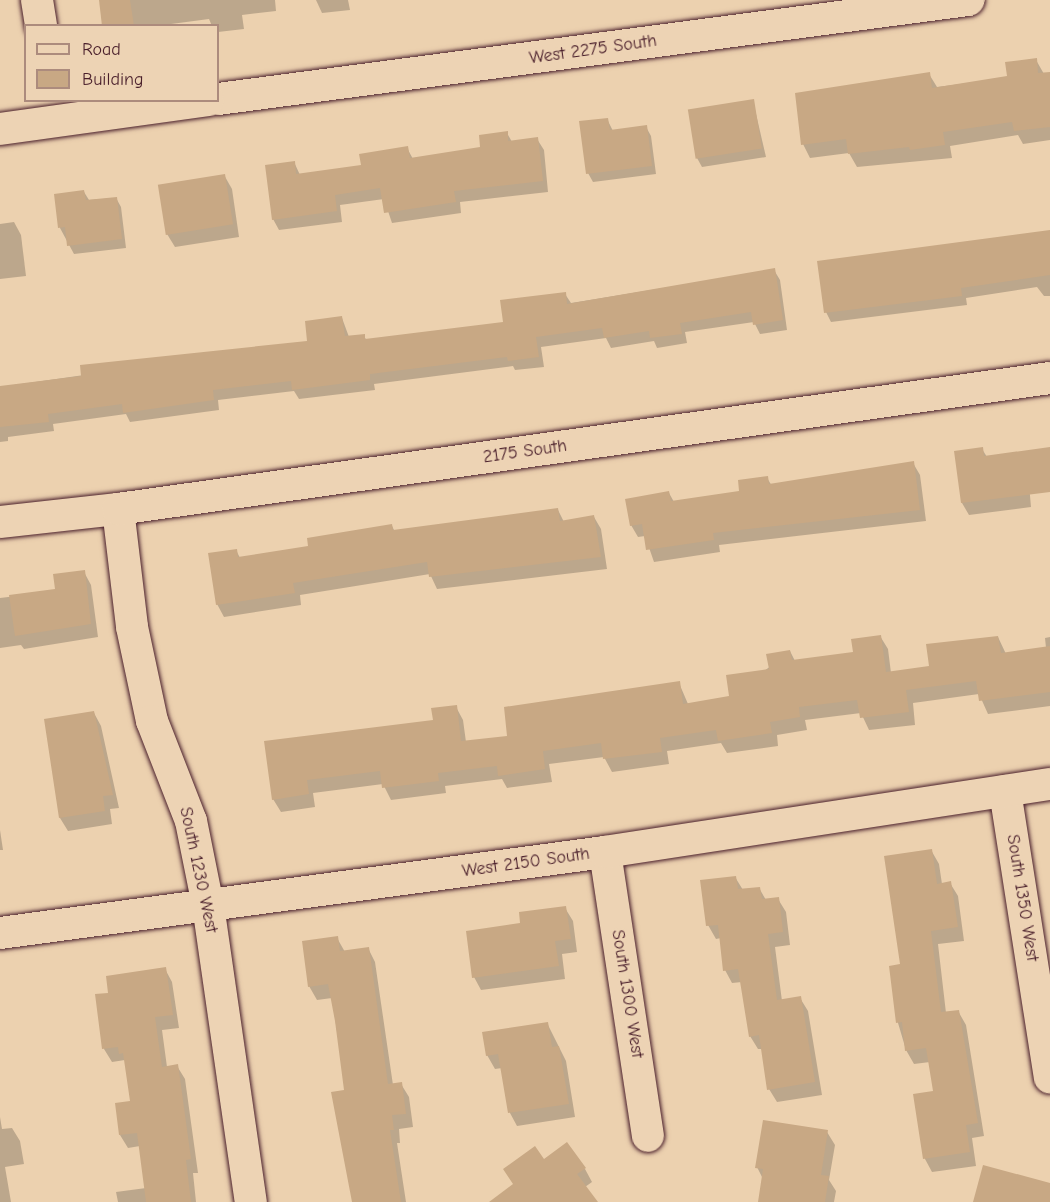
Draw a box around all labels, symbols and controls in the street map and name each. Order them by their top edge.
legend [24,24,219,102]
street label: West 2275 South [528,30,658,70]
text: Road [82,39,121,60]
text: Building [82,69,144,90]
street label: 2175 South [482,435,568,469]
street label: South 1230 West [174,805,222,935]
street label: South 1350 West [1001,833,1043,963]
street label: West 2150 South [461,843,591,883]
street label: South 1300 West [606,928,648,1060]

